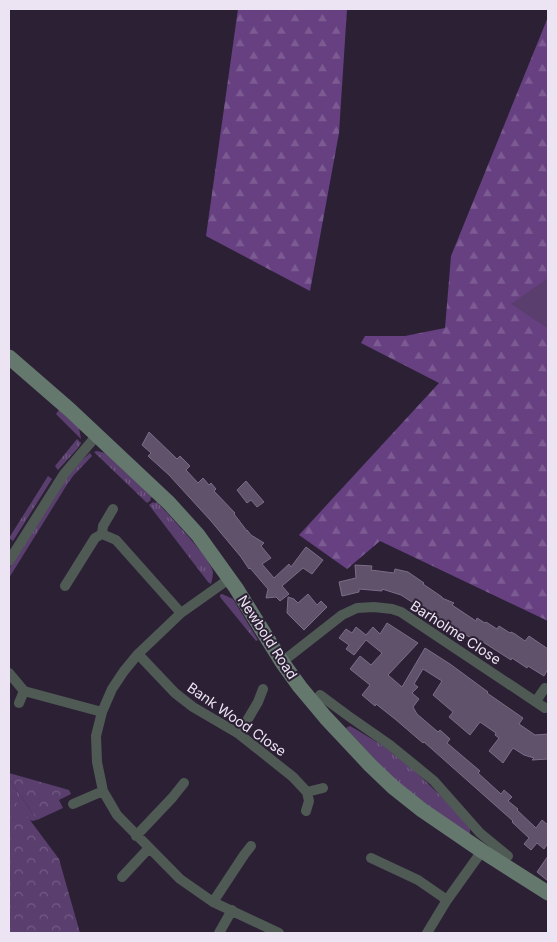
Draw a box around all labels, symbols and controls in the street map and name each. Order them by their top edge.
street label: Newbold Road [235,592,301,682]
street label: Barholme Close [408,596,504,668]
street label: Bank Wood Close [184,679,290,759]

